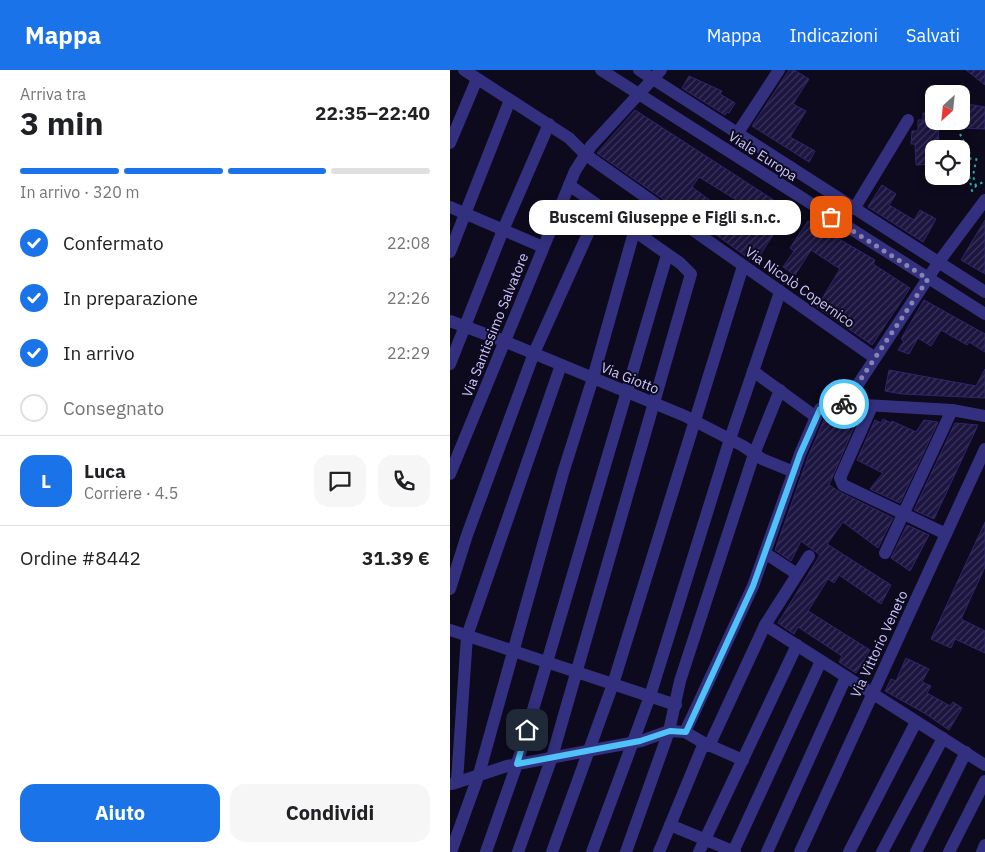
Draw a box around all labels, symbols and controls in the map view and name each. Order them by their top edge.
text: Mappa [25,19,101,51]
text: Mappa [707,24,761,47]
text: Indicazioni [789,24,878,47]
text: Salvati [906,24,960,47]
text: Arriva tra [20,84,86,104]
north arrow [925,85,970,130]
map controls [925,85,970,185]
text: 22:35–22:40 [315,101,430,125]
text: 3 min [20,102,104,144]
street label: Viale Europa [725,127,801,185]
button: locate [925,140,970,185]
text: In arrivo · 320 m [20,182,140,202]
pin [810,196,852,238]
callout: Buscemi Giuseppe e Figli s.n.c. [529,200,801,234]
icon: bag [817,203,845,231]
text: Buscemi Giuseppe e Figli s.n.c. [549,207,781,227]
icon: check [20,229,48,257]
text: Confermato [63,231,164,255]
text: 22:08 [387,233,430,253]
street label: Via Nicolò Copernico [742,242,858,332]
street label: Via Santissimo Salvatore [458,250,532,400]
icon: check [20,284,48,312]
text: In preparazione [63,286,198,310]
text: 22:26 [387,288,430,308]
icon: check [20,339,48,367]
text: In arrivo [63,341,135,365]
text: 22:29 [387,343,430,363]
street label: Via Giotto [598,358,662,398]
courier [819,379,869,429]
icon: bike [830,390,858,418]
text: Consegnato [63,396,164,420]
button: chat [314,455,366,507]
button: phone [378,455,430,507]
text: Luca [84,459,126,483]
text: L [41,469,51,493]
text: Corriere · 4.5 [84,483,178,503]
text: Ordine #8442 [20,546,141,570]
text: 31.39 € [362,546,430,570]
street label: Via Vittorio Veneto [846,587,912,700]
pin [506,709,548,751]
icon: home [513,716,541,744]
button: Aiuto [20,784,220,842]
button: Condividi [230,784,430,842]

